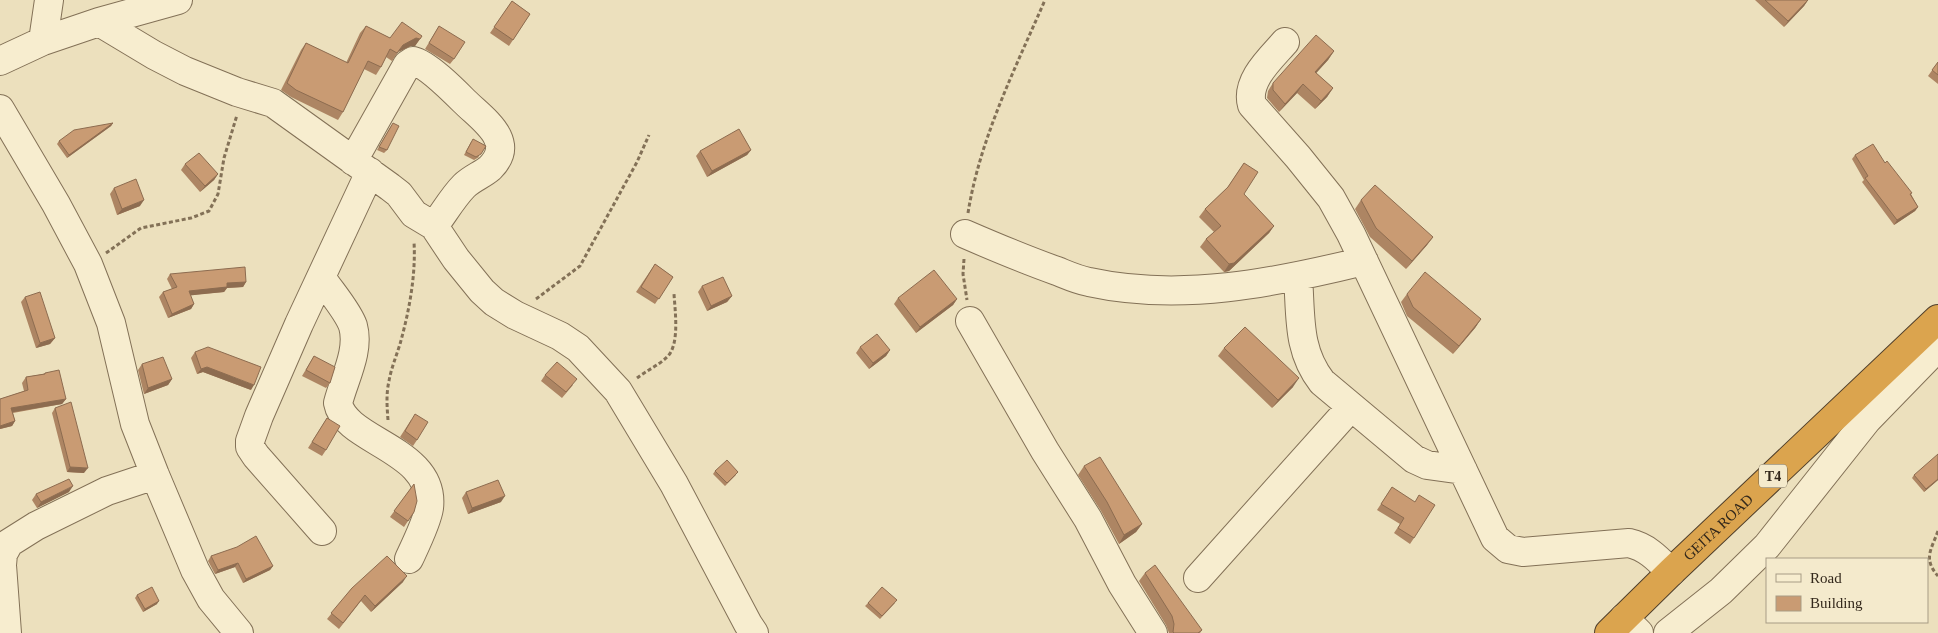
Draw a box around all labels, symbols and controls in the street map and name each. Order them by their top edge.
road number: T4 [1759,464,1787,488]
street label: GEITA ROAD [1680,491,1756,564]
legend [1766,558,1928,623]
text: Road [1810,570,1842,586]
text: Building [1810,595,1863,611]

